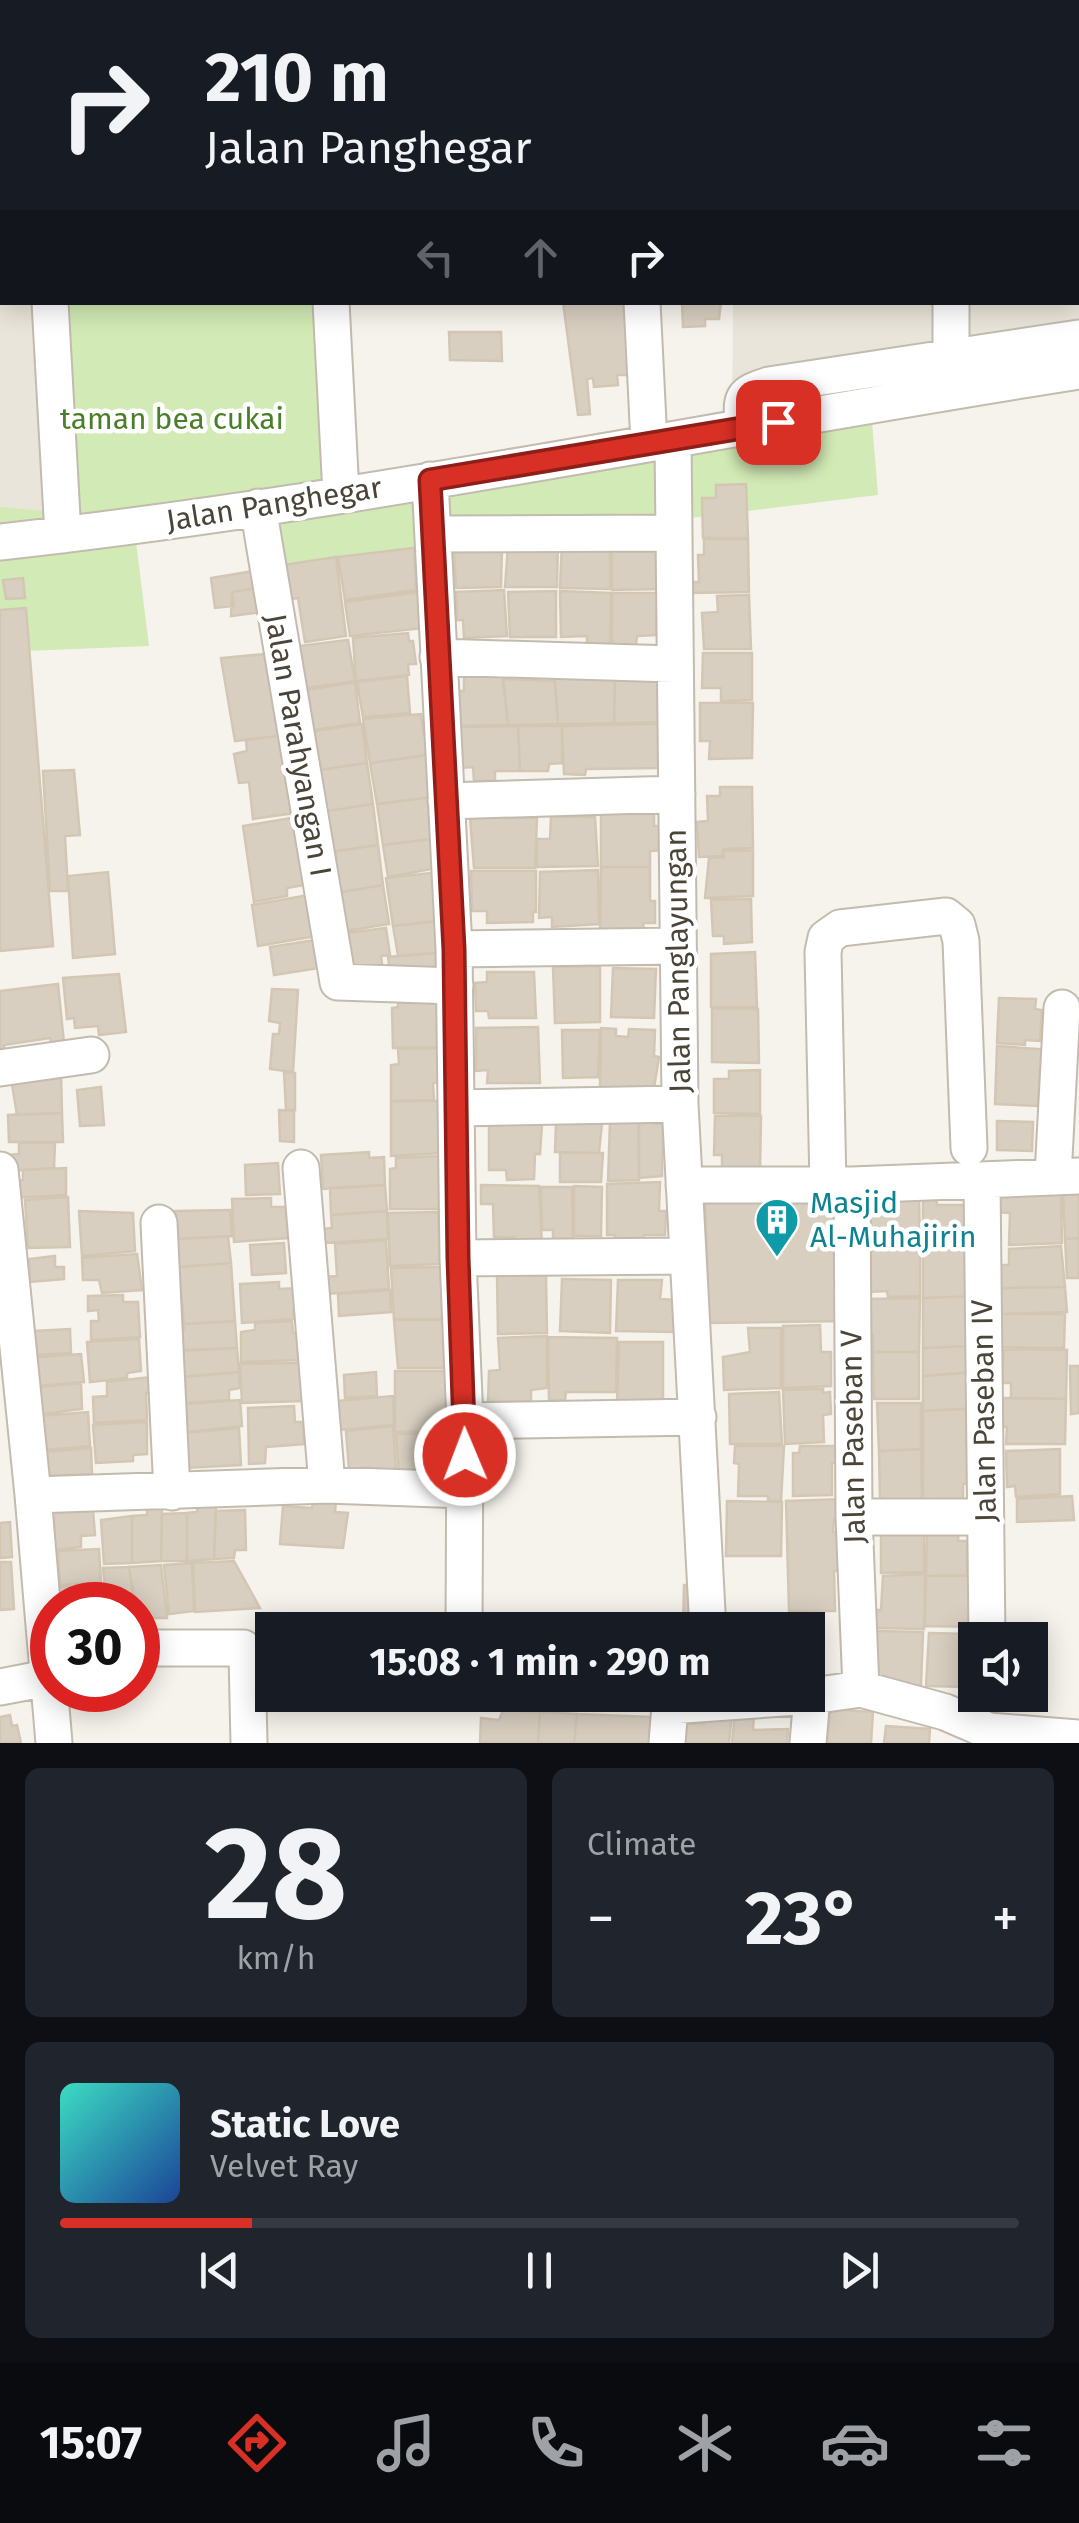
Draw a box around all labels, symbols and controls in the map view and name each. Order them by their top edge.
text: 210 m [205,36,389,120]
icon: right [40,40,170,170]
text: Jalan Panghegar [205,121,532,175]
icon: left [408,230,463,285]
icon: ahead [513,230,568,285]
icon: right [618,230,673,285]
pin [736,380,821,465]
icon: arrive [751,395,806,450]
park label: taman bea cukai [60,401,284,437]
street label: Jalan Panghegar [164,469,385,539]
street label: Jalan Parahyangan I [257,611,339,879]
street label: Jalan Panglayungan [658,829,698,1093]
place label: Masjid Al-Muhajirin [810,1185,977,1255]
building icon: Masjid Al-Muhajirin [754,1197,800,1258]
street label: Jalan Paseban IV [964,1299,1004,1523]
street label: Jalan Paseban V [833,1329,873,1544]
position arrow [413,1403,517,1507]
speed limit sign: 30 [30,1582,160,1712]
map controls [958,1622,1048,1712]
button: sound [958,1622,1048,1712]
text: 15:08 · 1 min · 290 m [370,1639,710,1685]
text: 28 [205,1796,347,1952]
text: Climate [587,1825,696,1863]
text: 23° [745,1874,861,1964]
text: − [587,1886,615,1952]
text: + [992,1886,1019,1952]
text: km/h [236,1939,316,1977]
text: Static Love [210,2101,400,2147]
text: Velvet Ray [210,2147,358,2185]
icon: previous [192,2243,247,2298]
icon: pause [512,2243,567,2298]
icon: next [832,2243,887,2298]
icon: directions [222,2408,292,2478]
icon: music [371,2408,441,2478]
icon: phone [521,2408,591,2478]
icon: climate [670,2408,740,2478]
icon: car [820,2408,890,2478]
icon: filters [969,2408,1039,2478]
text: 15:07 [40,2416,142,2470]

